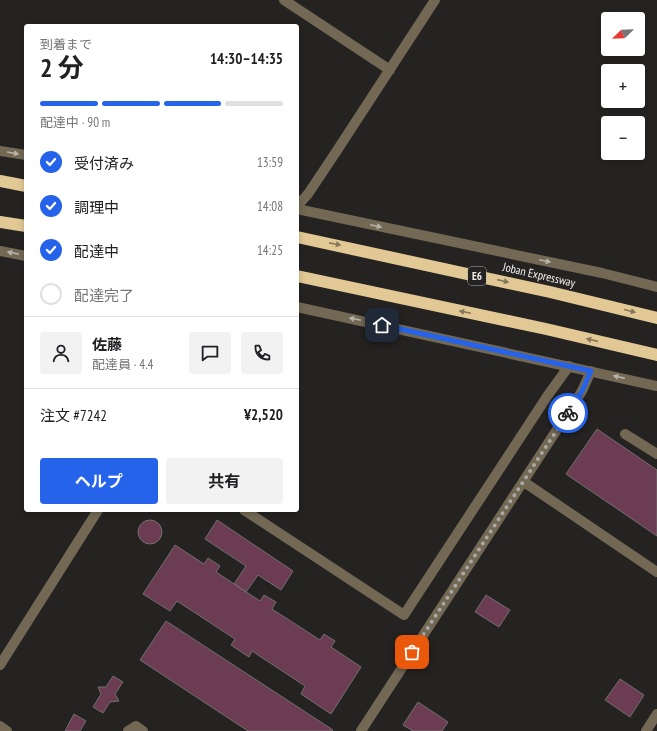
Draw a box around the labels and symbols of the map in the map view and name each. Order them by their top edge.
north arrow [601,12,645,56]
one-way arrow [7,150,19,156]
one-way arrow [370,223,382,229]
one-way arrow [329,242,341,248]
one-way arrow [7,250,19,256]
street label: Joban Expressway [500,259,577,290]
one-way arrow [538,259,551,265]
road number: E6 [468,267,486,285]
one-way arrow [497,279,509,285]
pin [365,308,399,342]
one-way arrow [459,308,471,314]
one-way arrow [623,309,636,315]
one-way arrow [349,316,361,322]
one-way arrow [586,336,598,342]
one-way arrow [613,374,625,380]
courier [548,393,588,433]
pin [395,635,429,669]

